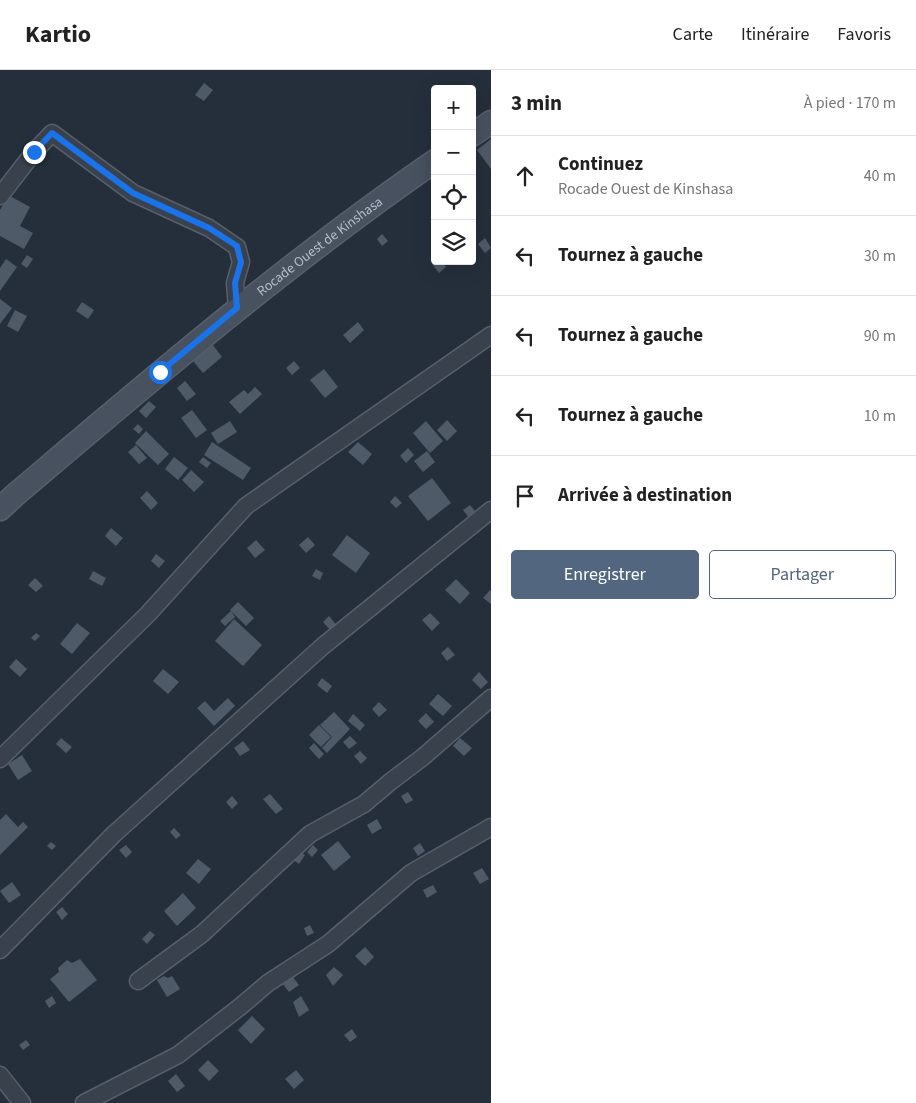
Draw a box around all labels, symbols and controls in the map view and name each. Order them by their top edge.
text: Kartio [25,17,91,52]
text: Carte [673,22,713,47]
text: Itinéraire [741,22,809,47]
text: Favoris [837,22,891,47]
map controls [431,85,476,265]
button: + [431,85,476,130]
text: 3 min [511,88,562,118]
text: À pied · 170 m [804,92,896,114]
button: − [431,130,476,175]
route end [23,141,46,164]
text: Continuez [558,151,643,178]
icon: ahead [511,162,539,190]
text: 40 m [864,165,896,187]
button: locate [431,175,476,220]
text: Rocade Ouest de Kinshasa [558,178,733,200]
street label: Rocade Ouest de Kinshasa [253,192,387,301]
button: layers [431,220,476,265]
icon: left [511,242,539,270]
text: Tournez à gauche [558,242,703,269]
text: 30 m [864,245,896,267]
icon: left [511,322,539,350]
text: Tournez à gauche [558,322,703,349]
text: 90 m [864,325,896,347]
route start [149,361,172,384]
icon: left [511,402,539,430]
text: Tournez à gauche [558,402,703,429]
text: 10 m [864,405,896,427]
icon: arrive [511,482,539,510]
text: Arrivée à destination [558,482,732,509]
button: Enregistrer [511,550,699,599]
button: Partager [709,550,896,599]

